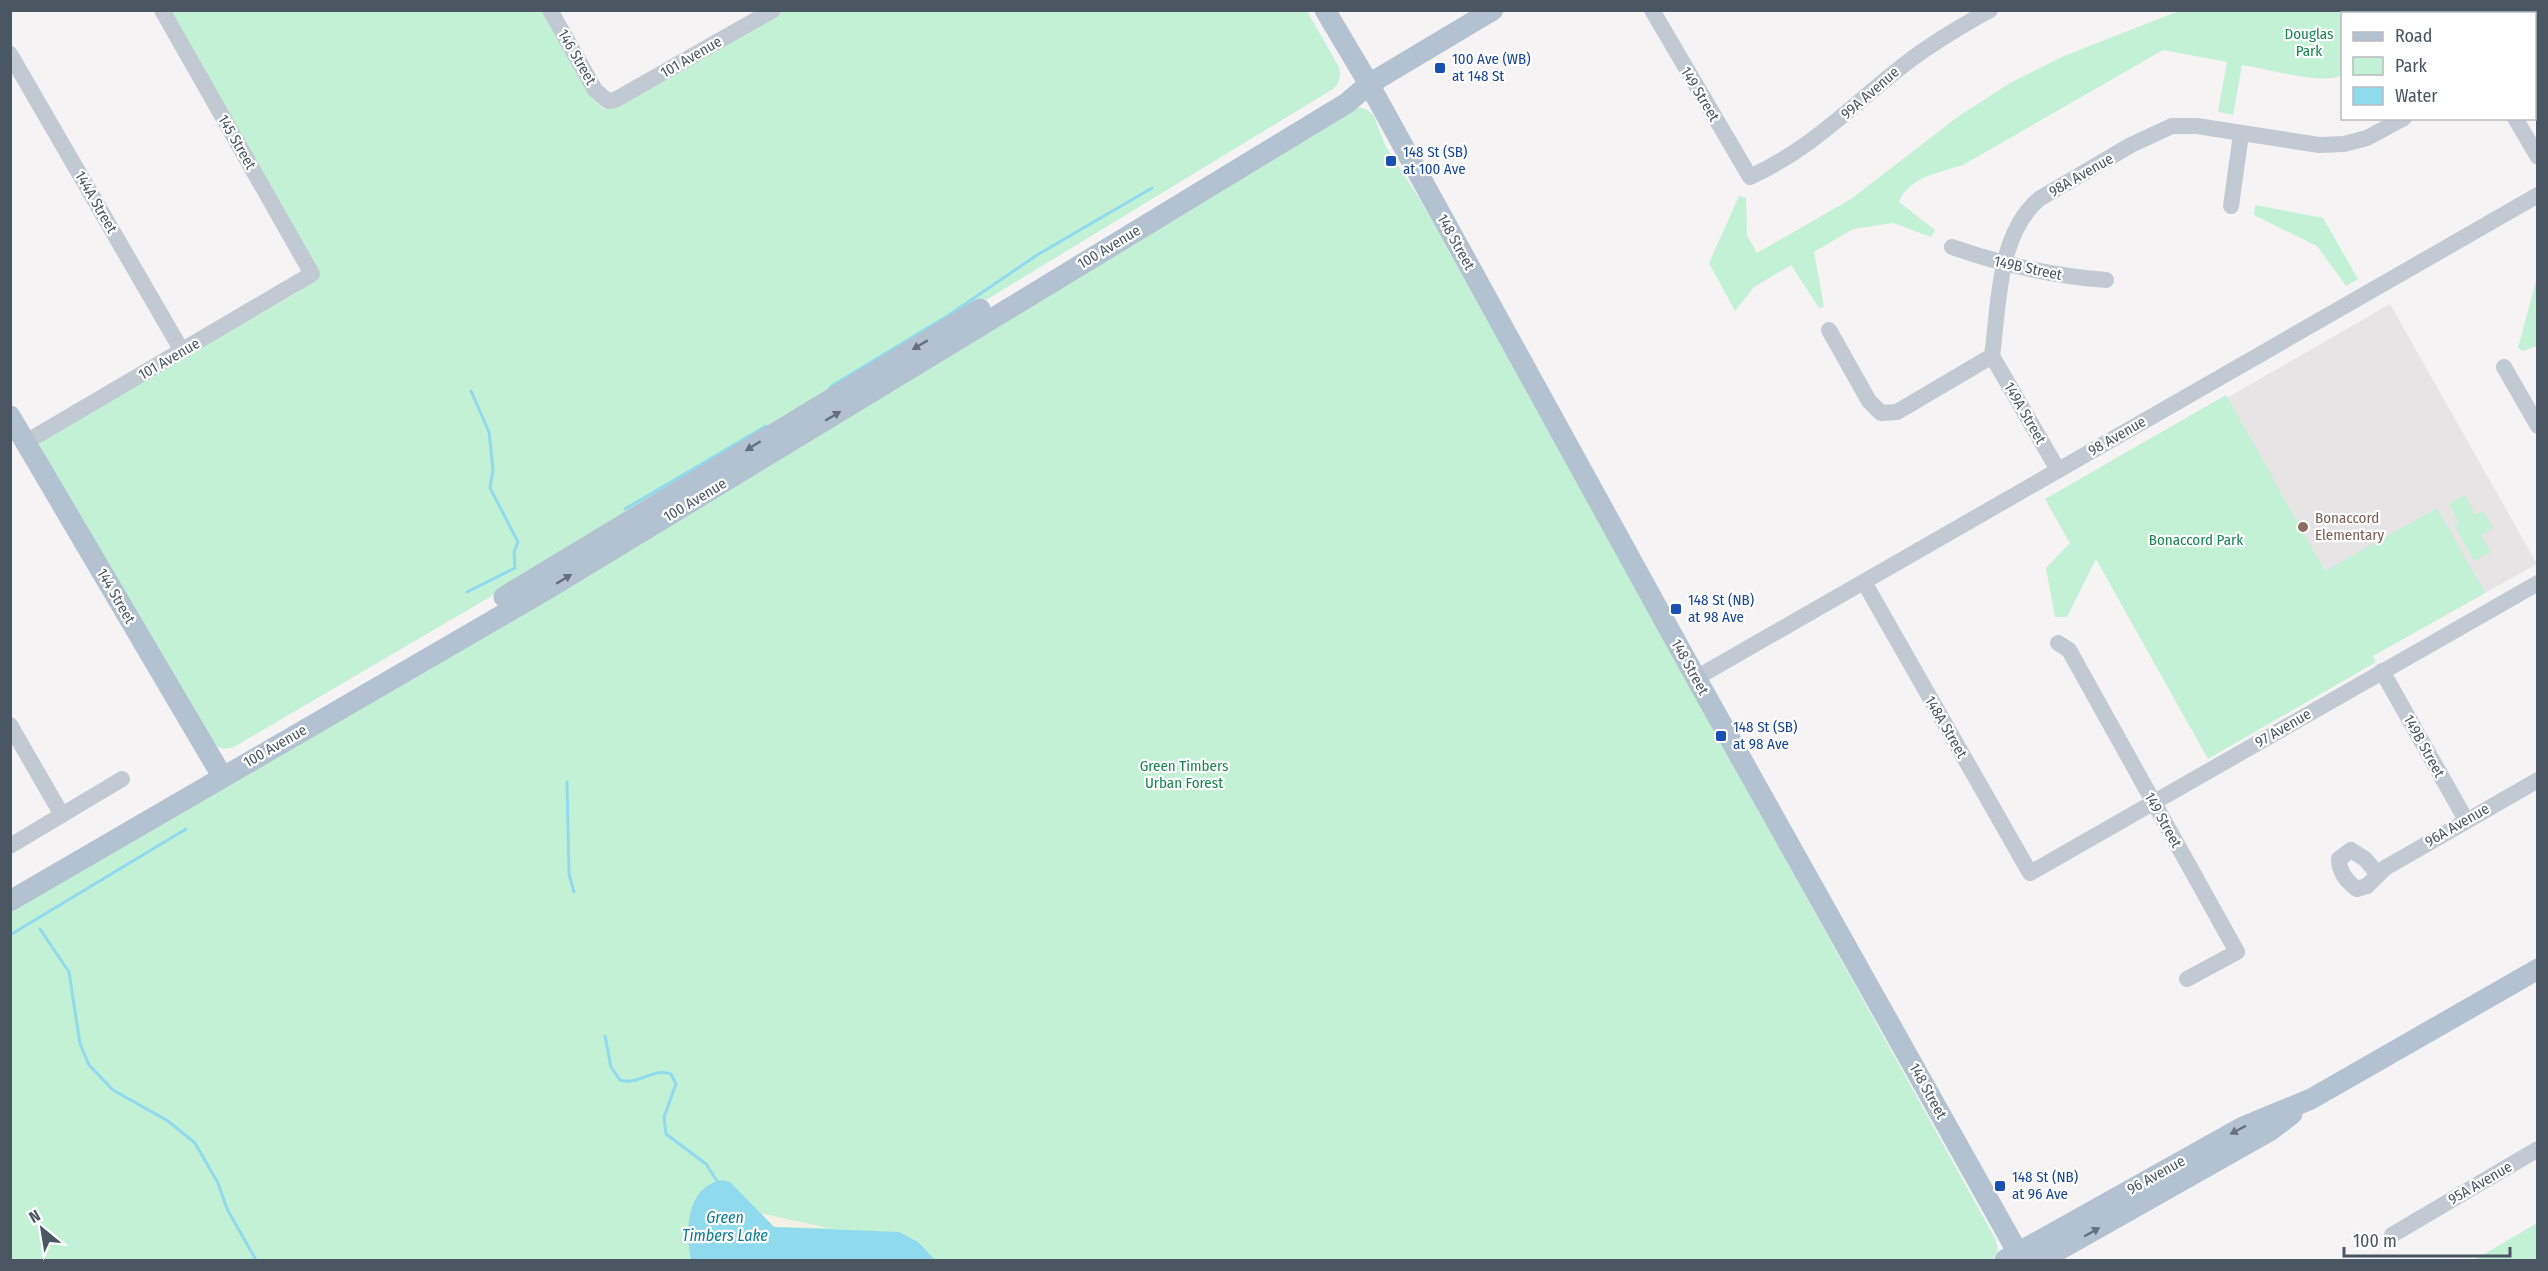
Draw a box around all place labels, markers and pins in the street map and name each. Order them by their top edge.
place label: 100 Ave (WB) at 148 St [1452,50,1531,85]
marker: 100 Ave (WB) at 148 St [1433,61,1447,75]
place label: 148 St (SB) at 100 Ave [1403,143,1468,178]
marker: 148 St (SB) at 100 Ave [1384,154,1398,168]
place label: Bonaccord Elementary [2315,509,2384,544]
marker: Bonaccord Elementary [2296,520,2310,534]
place label: 148 St (NB) at 98 Ave [1688,591,1754,626]
marker: 148 St (NB) at 98 Ave [1669,602,1683,616]
place label: 148 St (SB) at 98 Ave [1733,718,1798,753]
marker: 148 St (SB) at 98 Ave [1714,729,1728,743]
place label: 148 St (NB) at 96 Ave [2012,1168,2078,1203]
marker: 148 St (NB) at 96 Ave [1993,1179,2007,1193]

